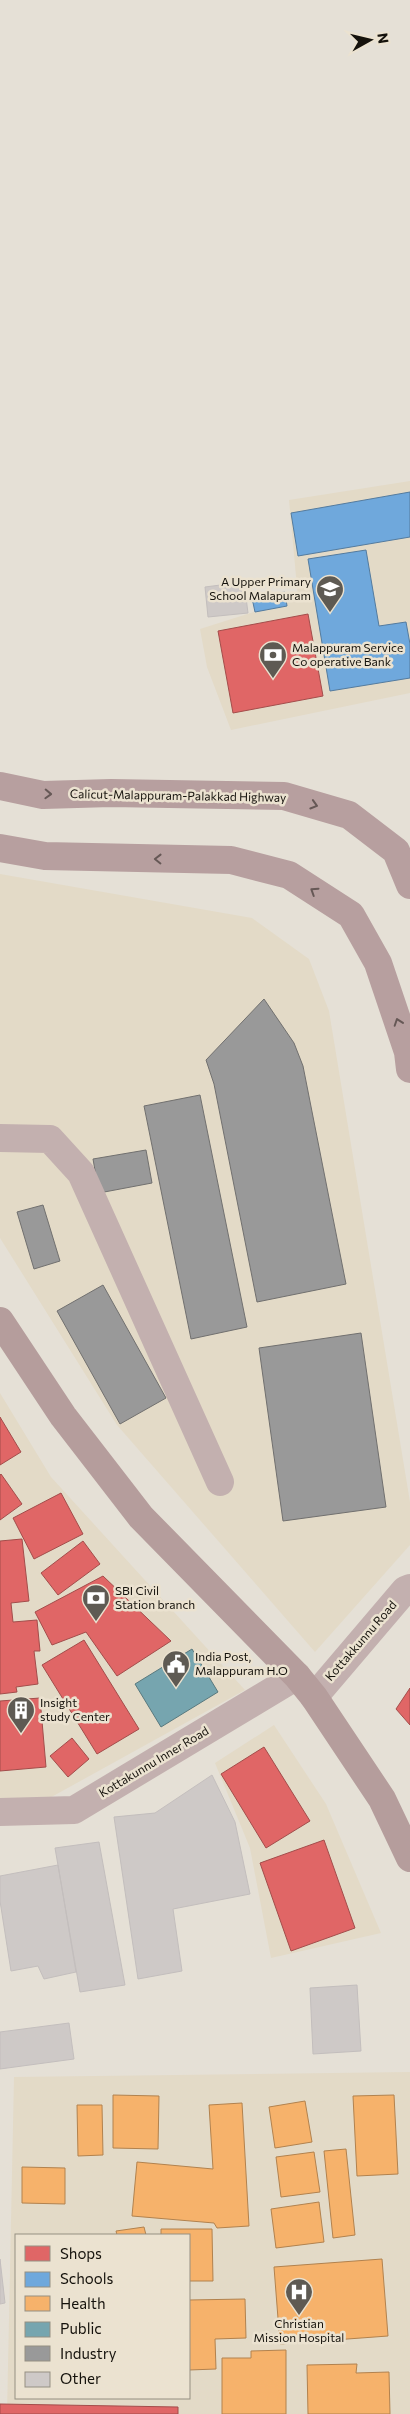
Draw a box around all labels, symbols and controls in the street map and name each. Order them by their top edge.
north arrow [345,15,395,65]
text: N [374,32,393,45]
place label: A Upper Primary School Malapuram [209,574,311,602]
school or university icon: A Upper Primary School Malapuram [315,574,345,613]
bank icon: Malappuram Service Co operative Bank [258,640,288,679]
place label: Malappuram Service Co operative Bank [292,640,403,668]
street label: Calicut-Malappuram-Palakkad Highway [70,786,286,804]
one-way arrow [44,789,52,799]
one-way arrow [309,799,318,809]
one-way arrow [153,853,161,864]
one-way arrow [310,888,319,897]
one-way arrow [394,1019,404,1027]
bank icon: SBI Civil Station branch [81,1583,111,1622]
place label: SBI Civil Station branch [115,1583,195,1611]
street label: Kottakkunnu Road [322,1597,399,1683]
public building icon: India Post, Malappuram H.O [161,1649,191,1688]
place label: India Post, Malappuram H.O [195,1649,288,1677]
building icon: Insight study Center [6,1695,36,1734]
place label: Insight study Center [40,1695,110,1723]
street label: Kottakunnu Inner Road [96,1723,211,1799]
legend [15,2234,190,2399]
text: Shops [60,2244,102,2262]
text: Schools [60,2269,114,2287]
hospital icon: Christian Mission Hospital [284,2277,314,2316]
text: Health [60,2294,106,2312]
place label: Christian Mission Hospital [254,2316,344,2344]
text: Public [60,2319,102,2337]
text: Industry [60,2344,117,2362]
text: Other [60,2369,101,2387]

